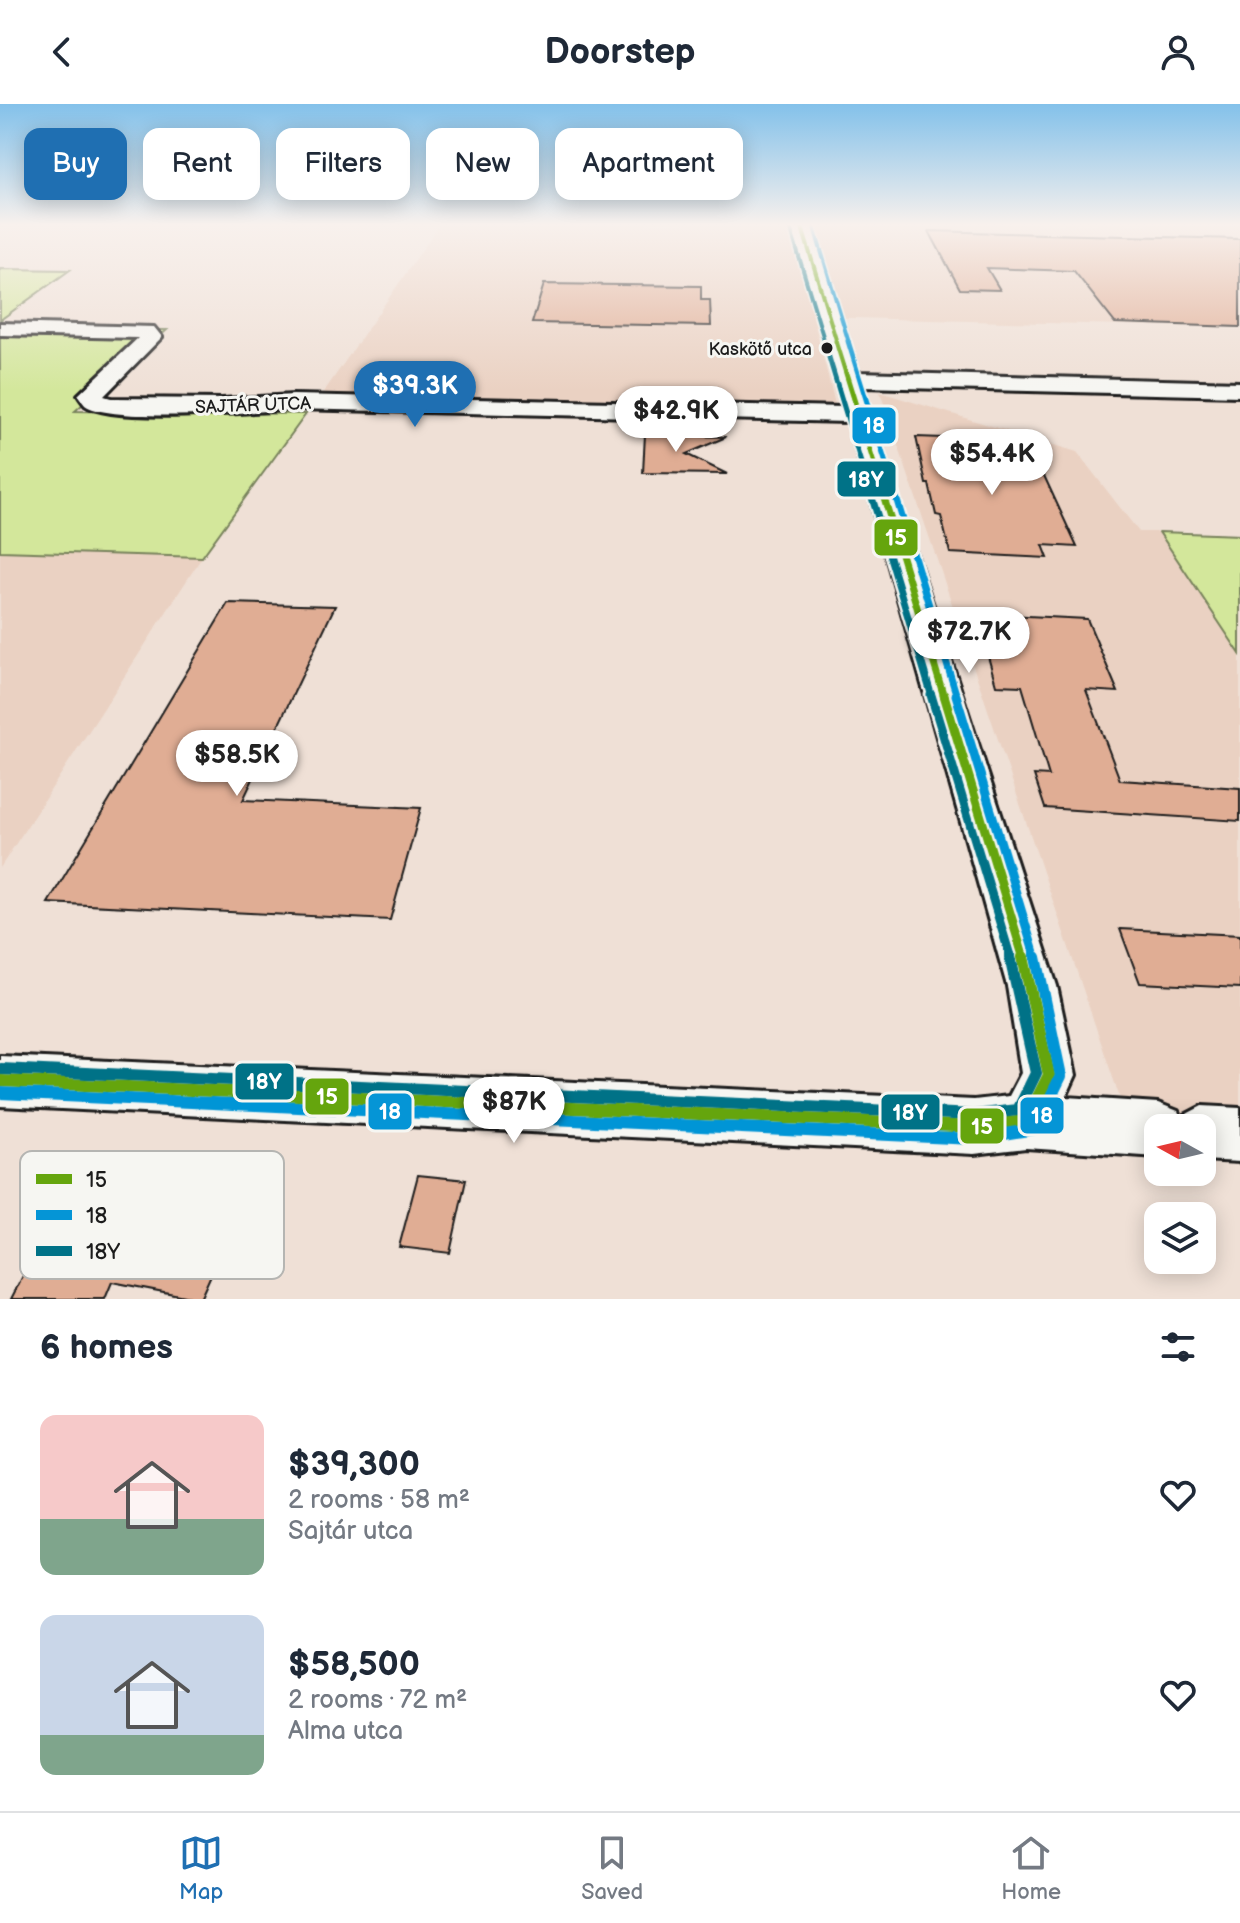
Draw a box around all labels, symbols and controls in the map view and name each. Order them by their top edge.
icon: back [40,30,84,74]
icon: person [1156,30,1200,74]
text: Doorstep [544,31,696,74]
chip: Buy [24,128,127,200]
chip: Rent [143,128,260,200]
chip: Filters [276,128,410,200]
chip: New [426,128,539,200]
chip: Apartment [555,128,743,200]
place label: Kaskötő utca [708,339,812,360]
marker: Kaskötő utca [819,340,835,356]
pin: $39.3K [350,361,480,429]
text: $39.3K [372,371,458,402]
pin: $42.9K [611,386,741,454]
street label: SAJTÁR UTCA [195,391,311,418]
text: $42.9K [633,396,719,427]
line badge: 18 [851,406,897,445]
text: 18 [863,413,885,440]
pin: $54.4K [927,429,1057,497]
text: $54.4K [949,439,1035,470]
line badge: 18Y [836,460,897,498]
text: 18Y [848,467,885,494]
line badge: 15 [873,518,919,557]
text: 15 [885,525,907,552]
pin: $72.7K [904,607,1034,675]
text: $72.7K [927,617,1011,648]
pin: $58.5K [172,730,302,798]
text: $58.5K [194,740,280,771]
line badge: 18Y [234,1062,295,1101]
text: 18Y [246,1069,283,1096]
line badge: 15 [304,1077,350,1116]
pin: $87K [467,1077,561,1145]
text: 15 [316,1084,338,1111]
text: $87K [482,1087,546,1118]
line badge: 18 [367,1092,413,1131]
line badge: 18Y [880,1093,941,1131]
line badge: 18 [1019,1096,1065,1135]
text: 18 [379,1099,401,1126]
text: 18Y [892,1100,929,1127]
text: 18 [1031,1103,1053,1130]
line badge: 15 [959,1107,1005,1145]
text: 15 [971,1114,993,1141]
north arrow [1144,1114,1216,1186]
map controls [1144,1114,1216,1274]
legend [20,1151,284,1279]
text: 15 [86,1167,107,1194]
button: layers [1144,1202,1216,1274]
text: 18 [86,1203,107,1230]
text: 18Y [86,1239,120,1266]
icon: filters [1156,1325,1200,1369]
text: 6 homes [40,1327,173,1368]
text: $39,300 [288,1444,420,1485]
icon: home [104,1447,200,1543]
icon: heart [1156,1473,1200,1517]
text: 2 rooms · 58 m² [288,1485,470,1516]
text: Sajtár utca [288,1516,413,1547]
text: $58,500 [288,1644,420,1685]
icon: home [104,1647,200,1743]
icon: heart [1156,1673,1200,1717]
text: 2 rooms · 72 m² [288,1685,467,1716]
text: Alma utca [288,1716,403,1747]
tab: Map [179,1831,223,1906]
tab: Saved [581,1831,643,1906]
tab: Home [1001,1831,1061,1906]

